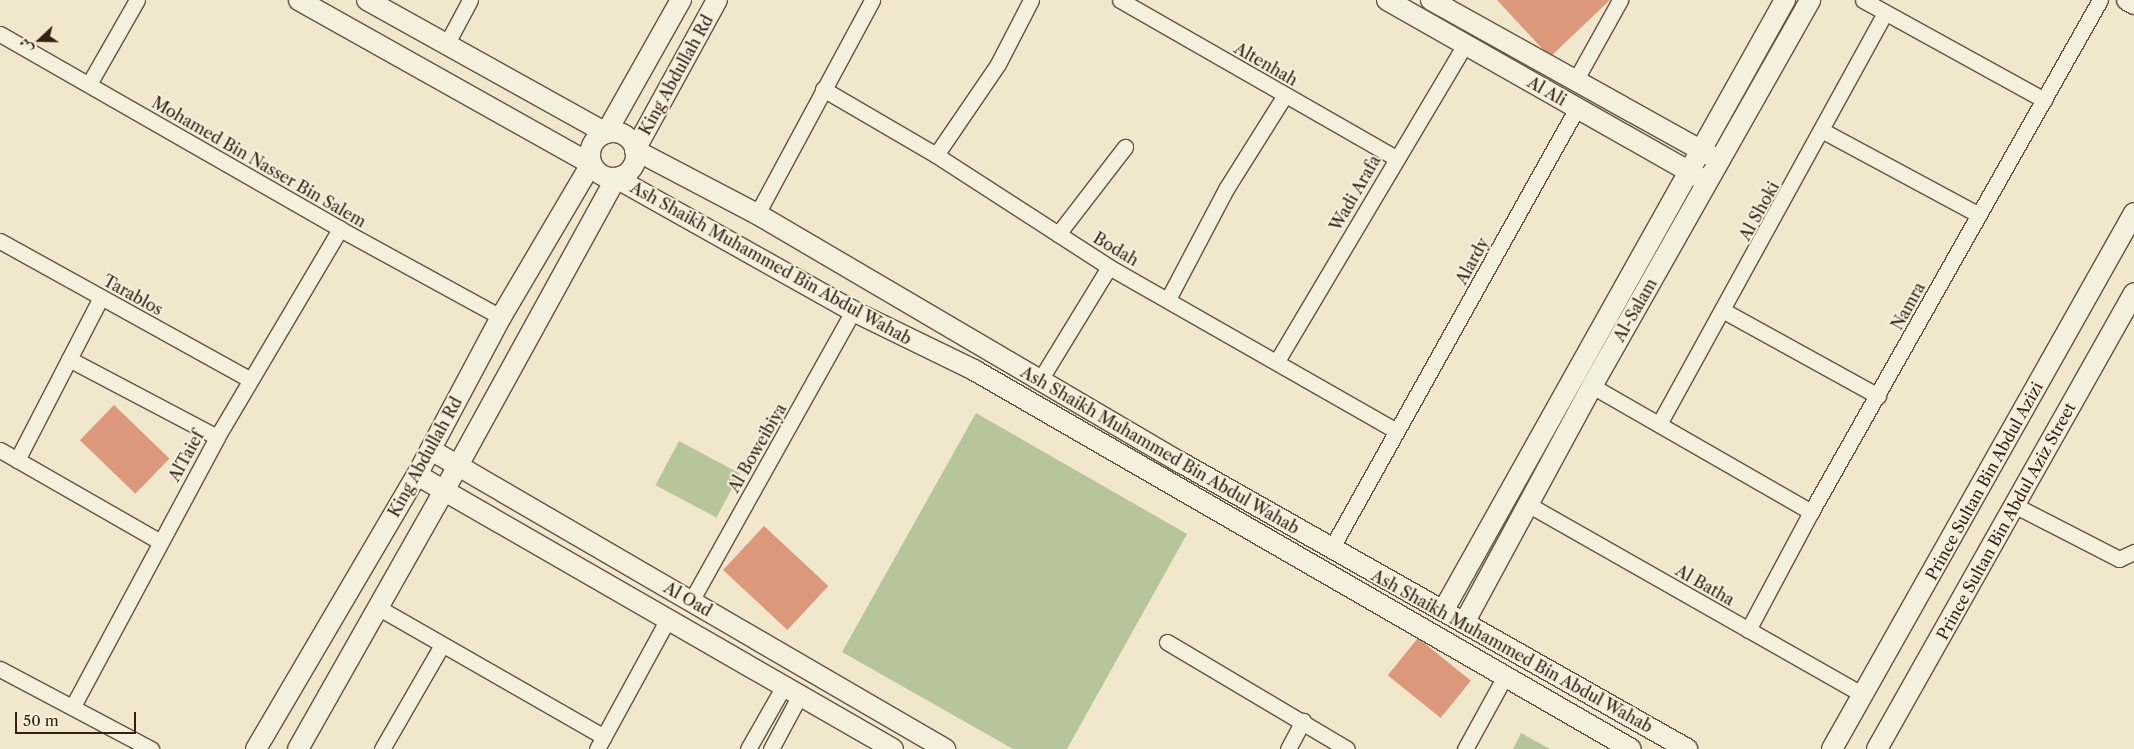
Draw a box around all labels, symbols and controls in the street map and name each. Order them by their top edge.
street label: King Abdullah Rd [635,11,717,139]
north arrow [15,15,65,65]
text: ش [15,36,37,55]
street label: Altenhah [1231,38,1301,90]
street label: Al Ali [1524,72,1570,110]
street label: Mohamed Bin Nasser Bin Salem [148,93,370,231]
street label: Wadi Arafa [1326,152,1384,234]
street label: Ash Shaikh Muhammed Bin Abdul Wahab [627,177,915,349]
street label: Al Shoki [1735,178,1783,244]
street label: Bodah [1090,228,1142,270]
street label: Alardy [1451,234,1493,288]
street label: Tarablos [100,271,166,319]
street label: Al-Salam [1609,275,1661,345]
street label: Namra [1887,279,1929,333]
street label: Ash Shaikh Muhammed Bin Abdul Wahab [1017,362,1303,538]
street label: Prince Sultan Bin Abdul Azizi [1921,378,2047,584]
street label: King Abdullah Rd [384,393,466,521]
street label: Prince Sultan Bin Abdul Aziz Street [1932,398,2080,644]
street label: Al Boweibiya [724,400,790,496]
street label: AlTaief [164,427,208,485]
street label: Al Batha [1672,561,1738,609]
street label: Ash Shaikh Muhammed Bin Abdul Wahab [1368,565,1656,737]
street label: Al Oad [661,578,715,620]
scale bar [18,702,139,734]
text: 50 m [23,711,59,730]

